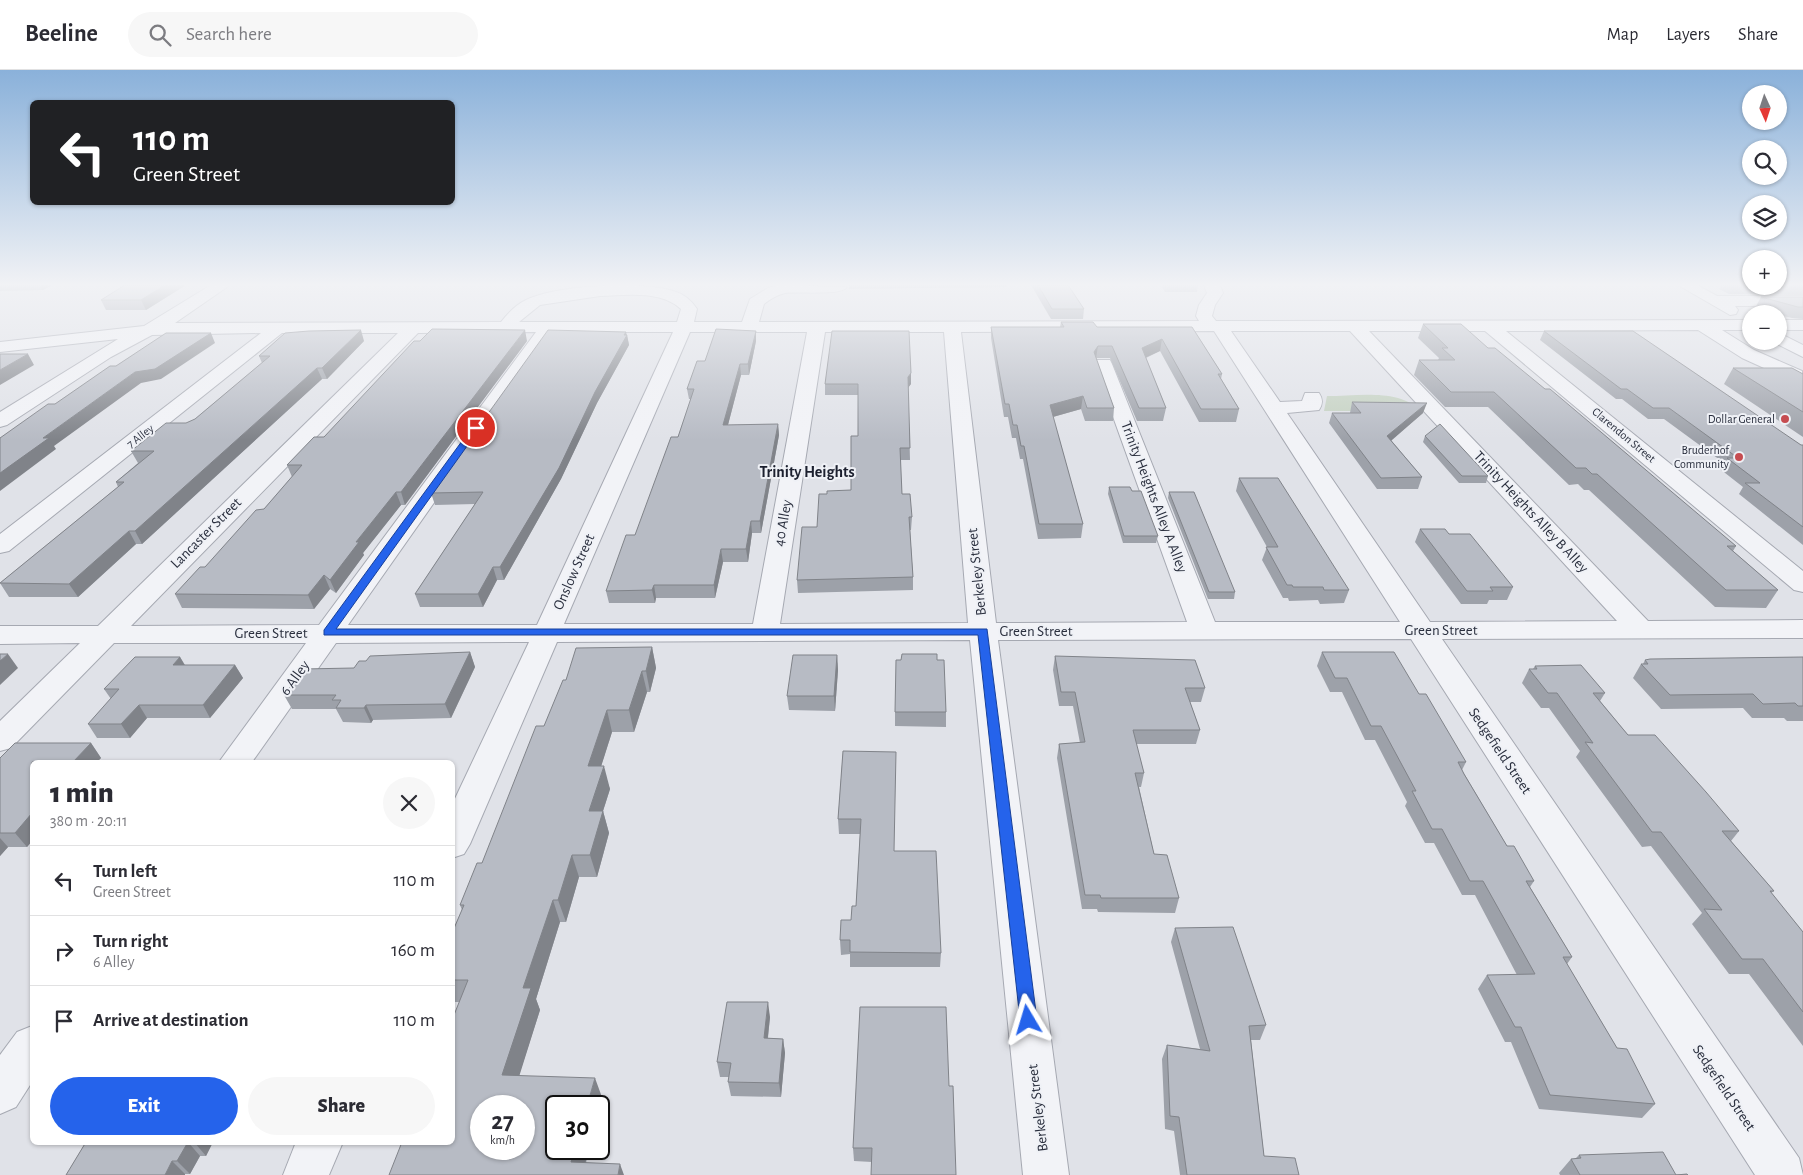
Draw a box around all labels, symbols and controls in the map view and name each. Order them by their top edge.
search box [128,12,478,57]
icon: search [146,21,174,49]
text: Beeline [25,22,98,46]
text: Search here [186,25,272,44]
text: Map [1607,26,1638,44]
text: Layers [1666,26,1710,44]
text: Share [1738,26,1778,44]
north arrow [1742,85,1788,130]
map controls [1742,85,1787,350]
icon: left [50,120,115,185]
text: 110 m [133,122,210,157]
button: search [1742,140,1787,185]
text: Green Street [133,163,240,185]
button: layers [1742,195,1787,240]
button: + [1742,250,1787,295]
button: − [1742,305,1787,350]
street label: Clarendon Street [1590,405,1658,465]
pin [455,407,497,449]
place label: Dollar General [1708,413,1775,425]
marker: Dollar General [1779,413,1791,425]
icon: arrive [462,414,490,442]
street label: Trinity Heights Alley A Alley [1118,419,1190,575]
street label: 7 Alley [124,422,156,451]
place label: Bruderhof Community [1674,444,1730,471]
street label: Trinity Heights Alley B Alley [1471,448,1591,576]
marker: Bruderhof Community [1733,451,1745,463]
district label: Trinity Heights [759,464,855,481]
street label: Lancaster Street [168,495,244,571]
street label: 40 Alley [772,498,795,547]
street label: Berkeley Street [965,527,989,617]
street label: Onslow Street [551,531,598,612]
street label: Green Street [1405,623,1478,638]
street label: Green Street [1000,624,1073,639]
street label: Green Street [235,626,308,641]
street label: 6 Alley [277,657,313,698]
street label: Sedgefield Street [1466,705,1534,797]
button: close [383,777,435,829]
text: 1 min [50,778,114,808]
text: 380 m · 20:11 [50,813,127,829]
text: Turn left [93,862,157,881]
icon: left [50,867,78,895]
text: 110 m [394,871,435,890]
text: Green Street [93,884,171,900]
text: Turn right [93,932,168,951]
icon: right [50,937,78,965]
text: 160 m [391,941,435,960]
text: 6 Alley [93,954,135,970]
position arrow [1001,993,1053,1045]
icon: arrive [50,1007,78,1035]
text: Arrive at destination [93,1011,249,1030]
text: 110 m [394,1011,435,1030]
street label: Sedgefield Street [1690,1042,1758,1134]
street label: Berkeley Street [1025,1063,1051,1153]
button: Exit [50,1077,238,1135]
button: Share [248,1077,435,1135]
speed limit sign: 30 [545,1095,610,1160]
text: 27 [491,1109,514,1134]
text: km/h [490,1134,515,1146]

